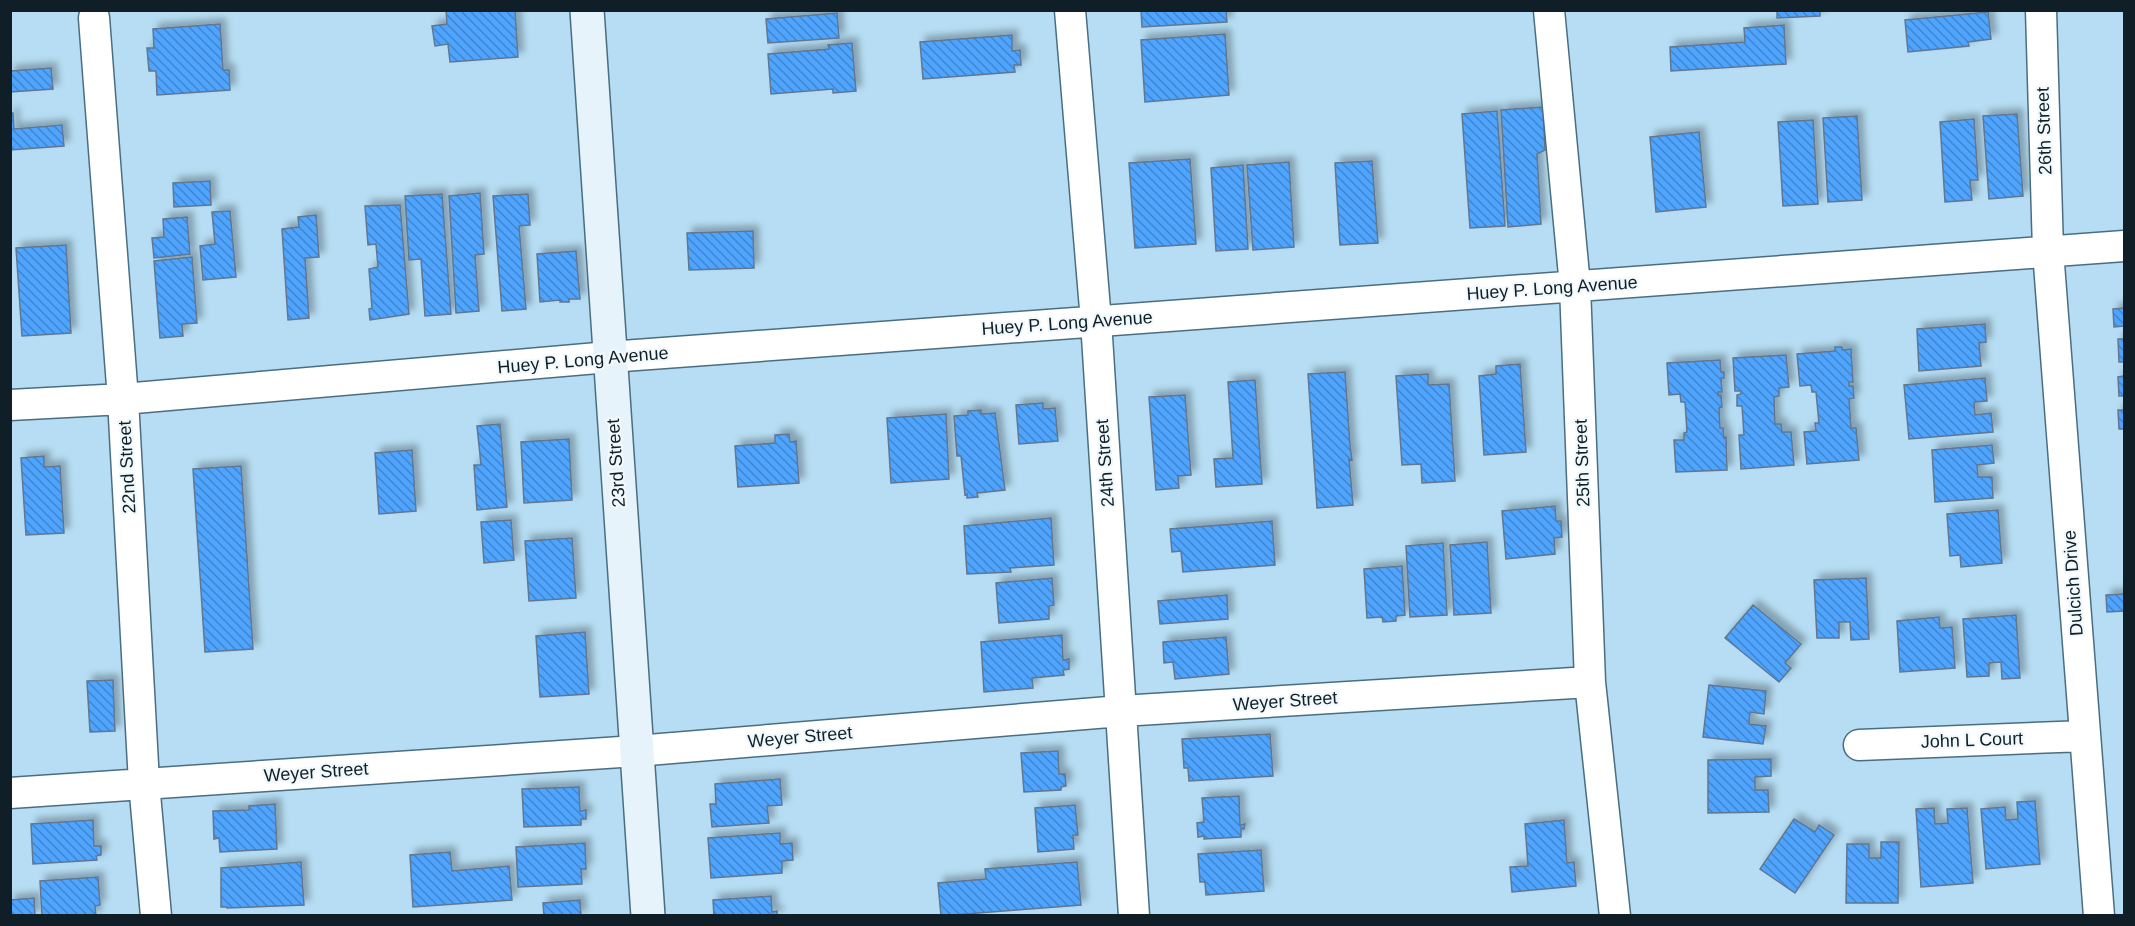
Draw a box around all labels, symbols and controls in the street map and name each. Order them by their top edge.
street label: 26th Street [2032,87,2056,175]
street label: Huey P. Long Avenue [1466,272,1638,304]
street label: Huey P. Long Avenue [981,307,1153,339]
street label: Huey P. Long Avenue [497,343,669,377]
street label: 23rd Street [603,418,629,508]
street label: 24th Street [1092,418,1118,508]
street label: 25th Street [1570,419,1594,507]
street label: 22nd Street [115,420,139,514]
street label: Dulcich Drive [2059,529,2087,637]
street label: Weyer Street [1232,687,1338,715]
street label: Weyer Street [747,722,853,752]
street label: John L Court [1920,728,2024,752]
street label: Weyer Street [263,758,369,786]

